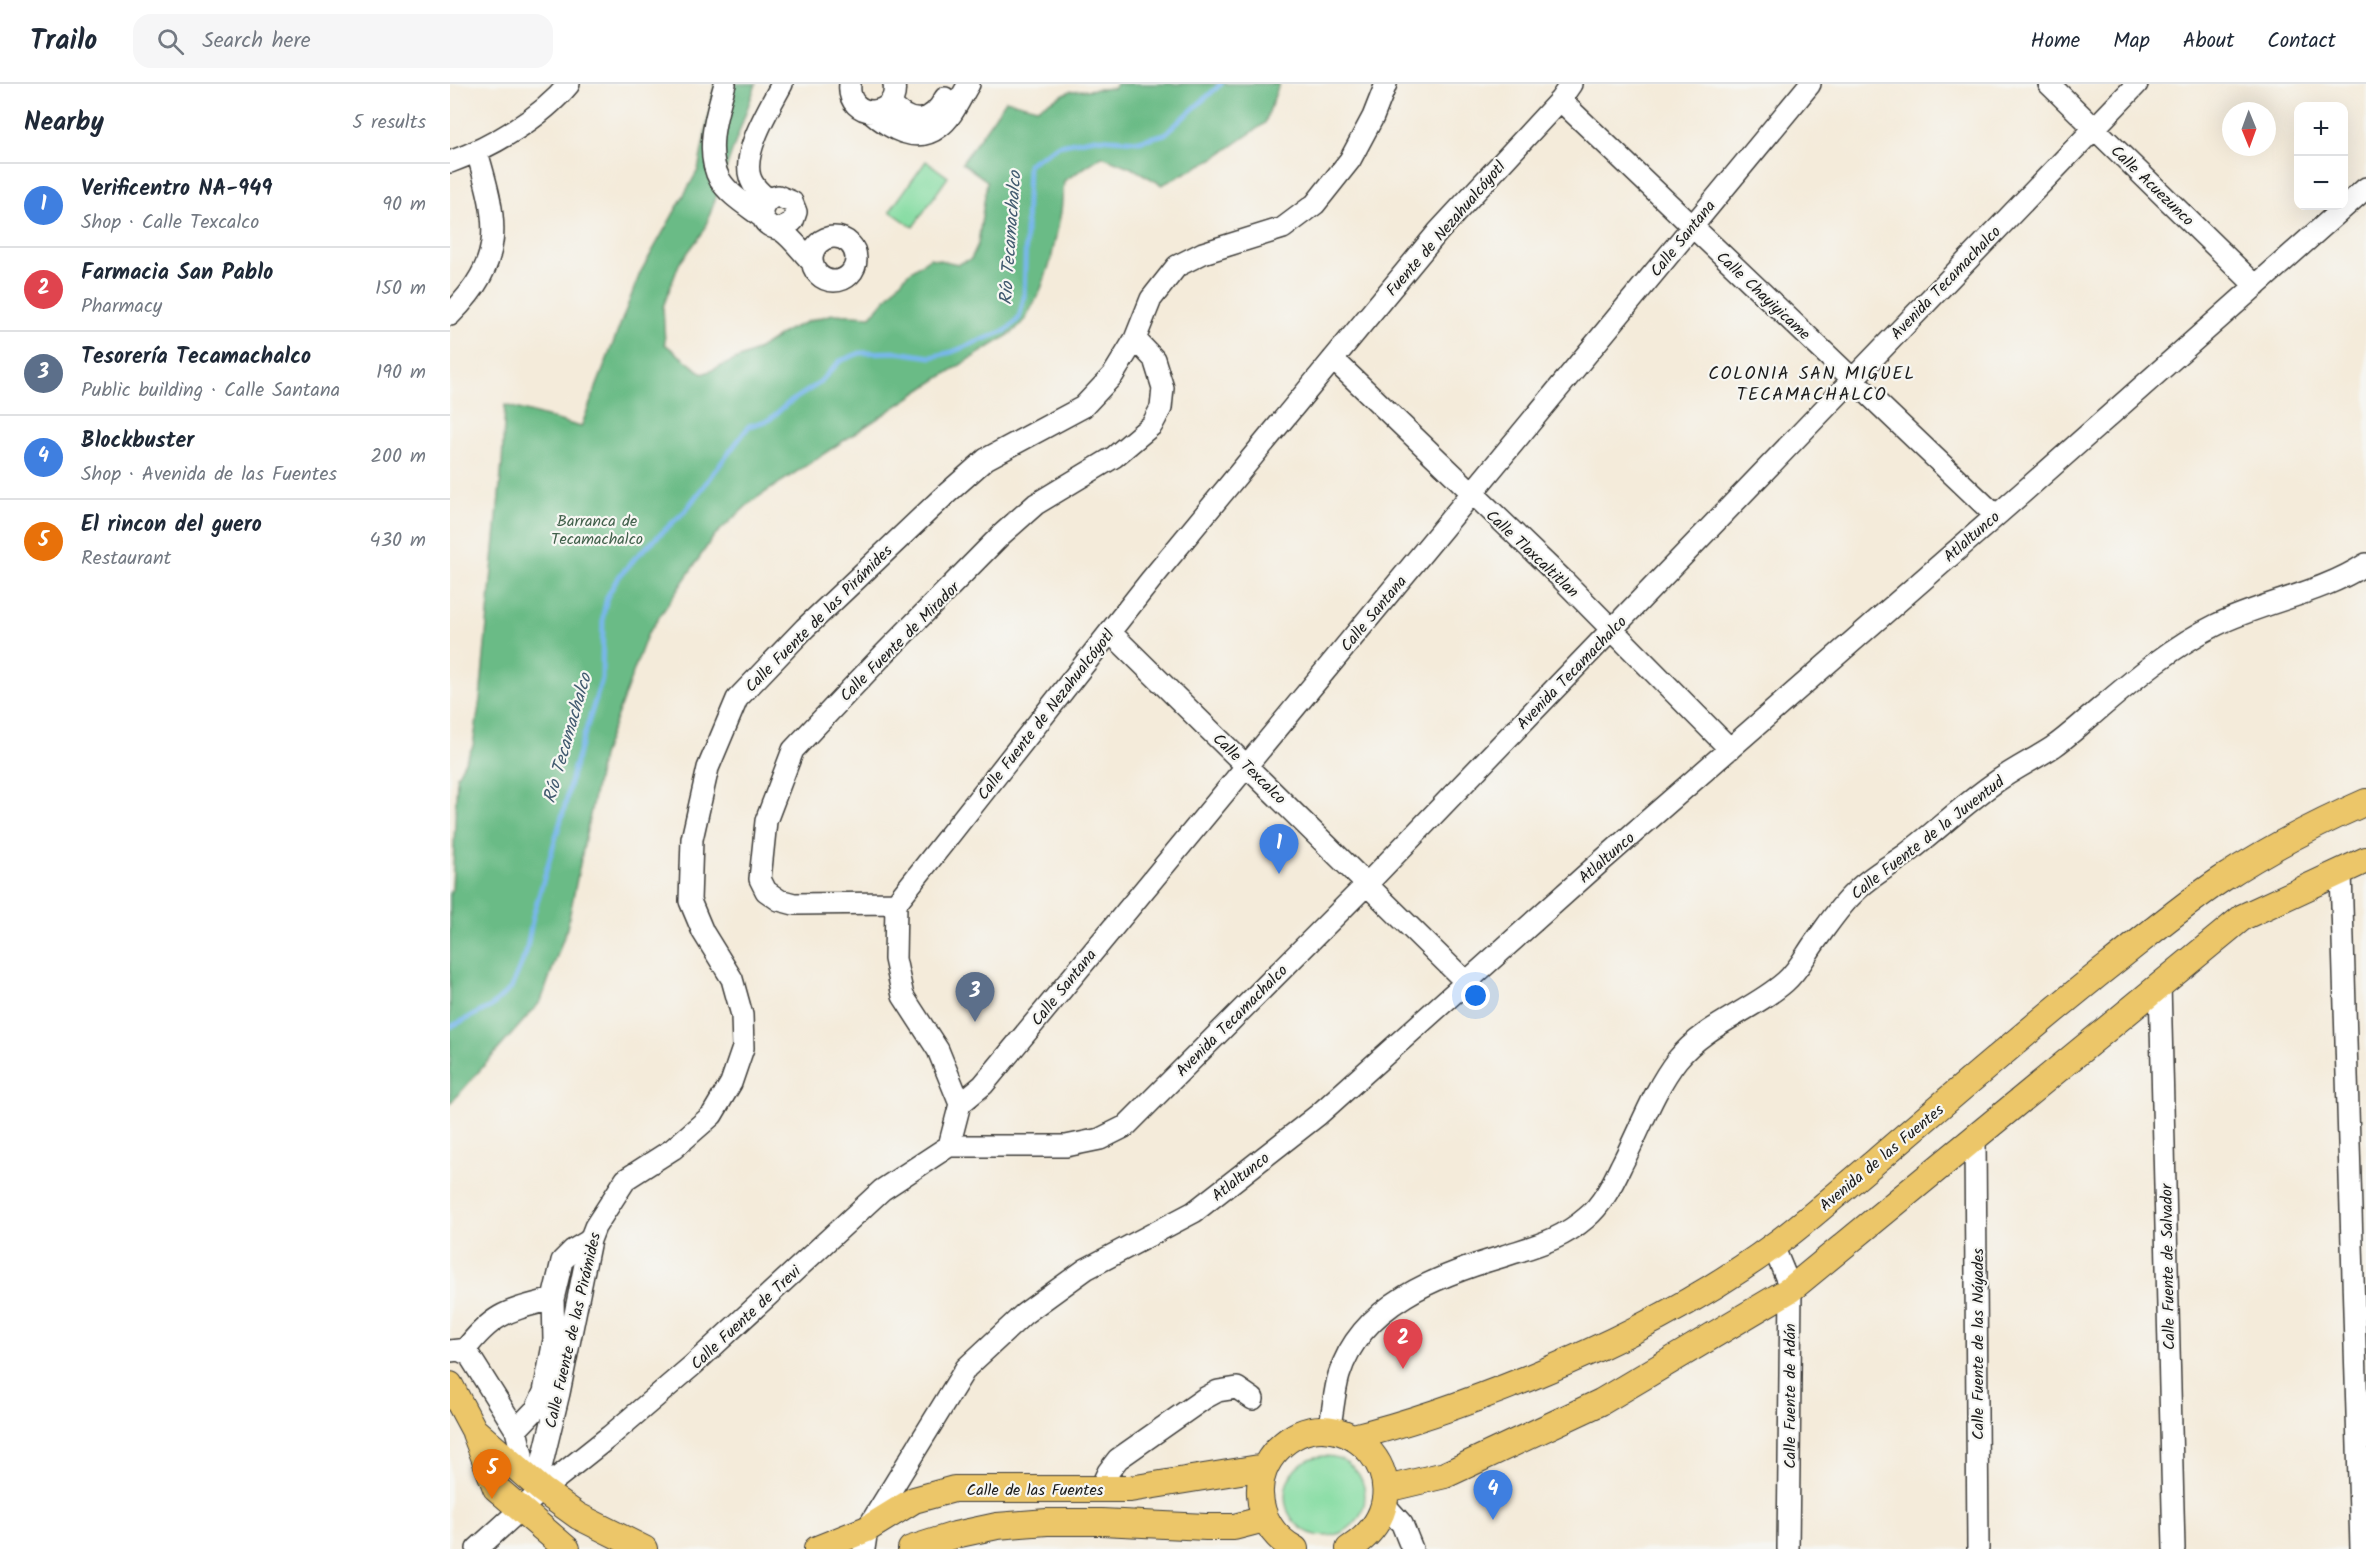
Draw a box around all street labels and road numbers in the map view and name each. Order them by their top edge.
street label: Calle Acuezunco [2104,140,2199,233]
street label: Fuente de Nezahualcóyotl [1380,156,1512,302]
street label: Calle Santana [1644,195,1722,283]
street label: Avenida Tecamachalco [1885,220,2007,346]
street label: Calle Chayiyicame [1710,246,1816,347]
street label: Calle Tlaxcaltitlan [1480,504,1584,604]
street label: Atlaltunco [1938,505,2006,569]
street label: Calle Fuente de las Pirámides [739,539,899,699]
street label: Calle Santana [1335,570,1414,658]
street label: Calle Fuente de Mirador [834,575,967,708]
street label: Avenida Tecamachalco [1511,610,1633,736]
street label: Calle Fuente de Nezahualcóyotl [971,624,1121,806]
street label: Calle Texcalco [1206,727,1291,811]
street label: Calle Fuente de la Juventud [1846,769,2011,906]
street label: Atlaltunco [1573,826,1641,890]
street label: Calle Santana [1025,944,1103,1032]
street label: Avenida Tecamachalco [1170,959,1294,1083]
street label: Avenida de las Fuentes [1814,1098,1950,1218]
street label: Atlaltunco [1206,1146,1275,1208]
street label: Calle Fuente de Salvador [2155,1182,2182,1350]
street label: Calle Fuente de las Pirámides [539,1230,608,1431]
street label: Calle Fuente de las Náyades [1966,1248,1991,1440]
street label: Calle Fuente de Trevi [685,1259,808,1376]
street label: Calle Fuente de Adán [1778,1323,1803,1469]
street label: Calle de las Fuentes [967,1478,1104,1503]

